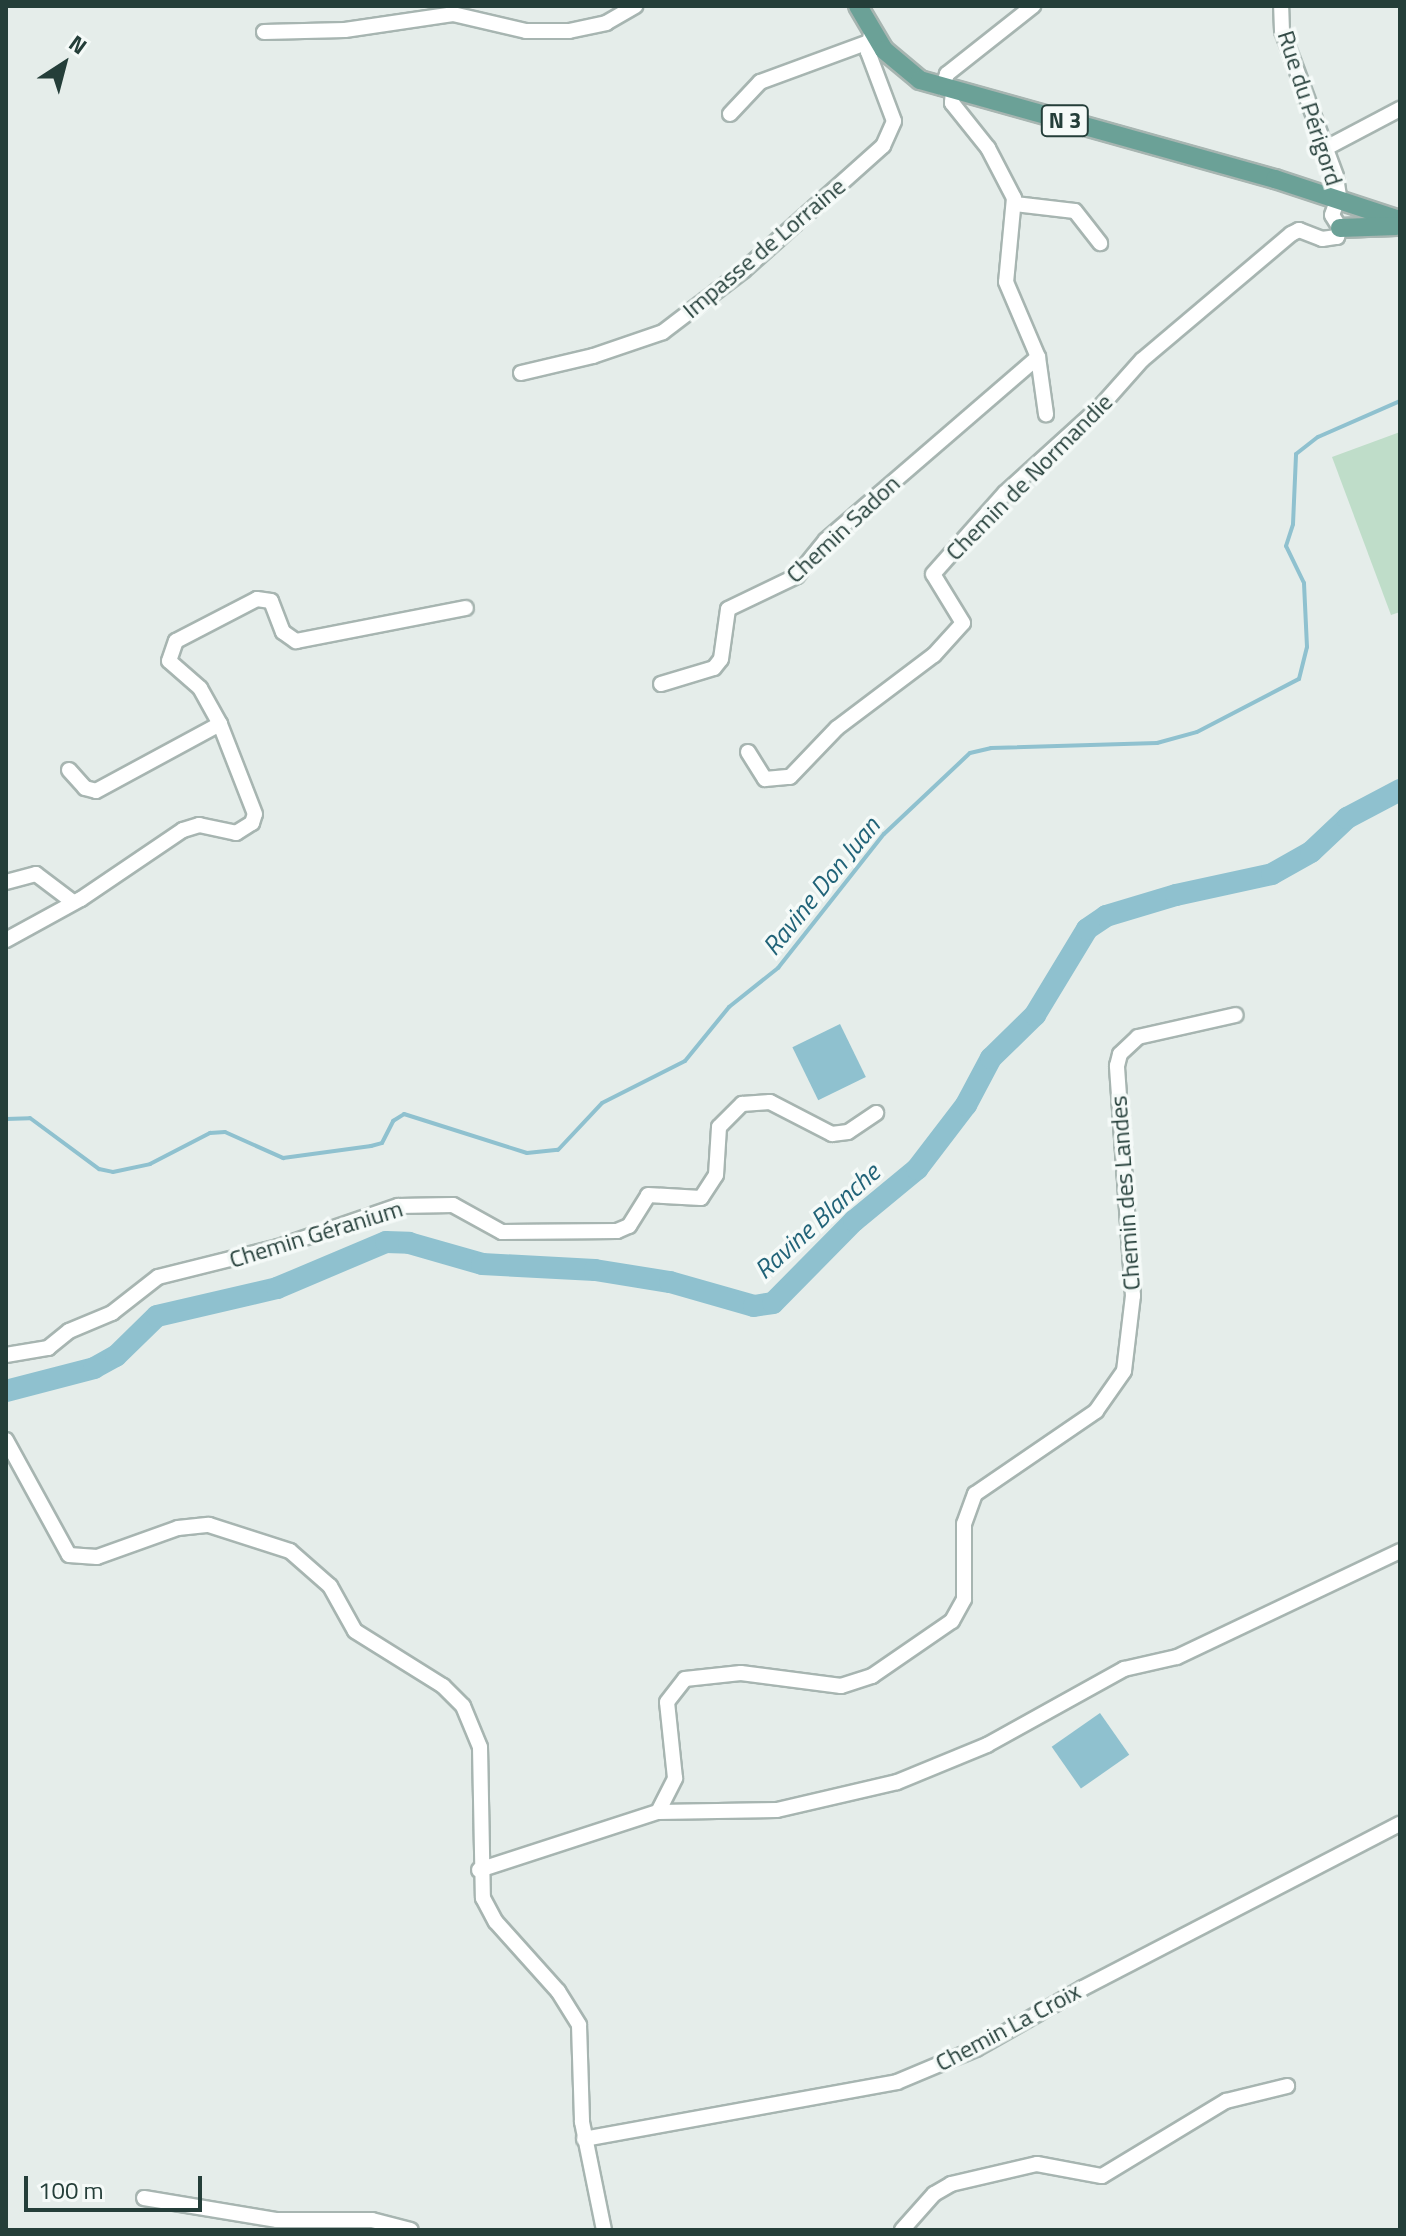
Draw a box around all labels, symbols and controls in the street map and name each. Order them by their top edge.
north arrow [24,24,104,104]
text: N [62,26,94,63]
street label: Rue du Périgord [1271,27,1349,189]
road number: N 3 [1039,103,1091,139]
street label: Impasse de Lorraine [677,172,851,324]
street label: Chemin de Normandie [940,388,1118,566]
street label: Chemin Sadon [780,469,906,589]
water label: Ravine Don Juan [756,811,886,961]
street label: Chemin des Landes [1104,1095,1146,1291]
water label: Ravine Blanche [748,1157,886,1285]
street label: Chemin Géranium [226,1194,406,1274]
street label: Chemin La Croix [931,1977,1085,2077]
scale bar [28,2160,206,2210]
text: 100 m [38,2172,104,2208]

